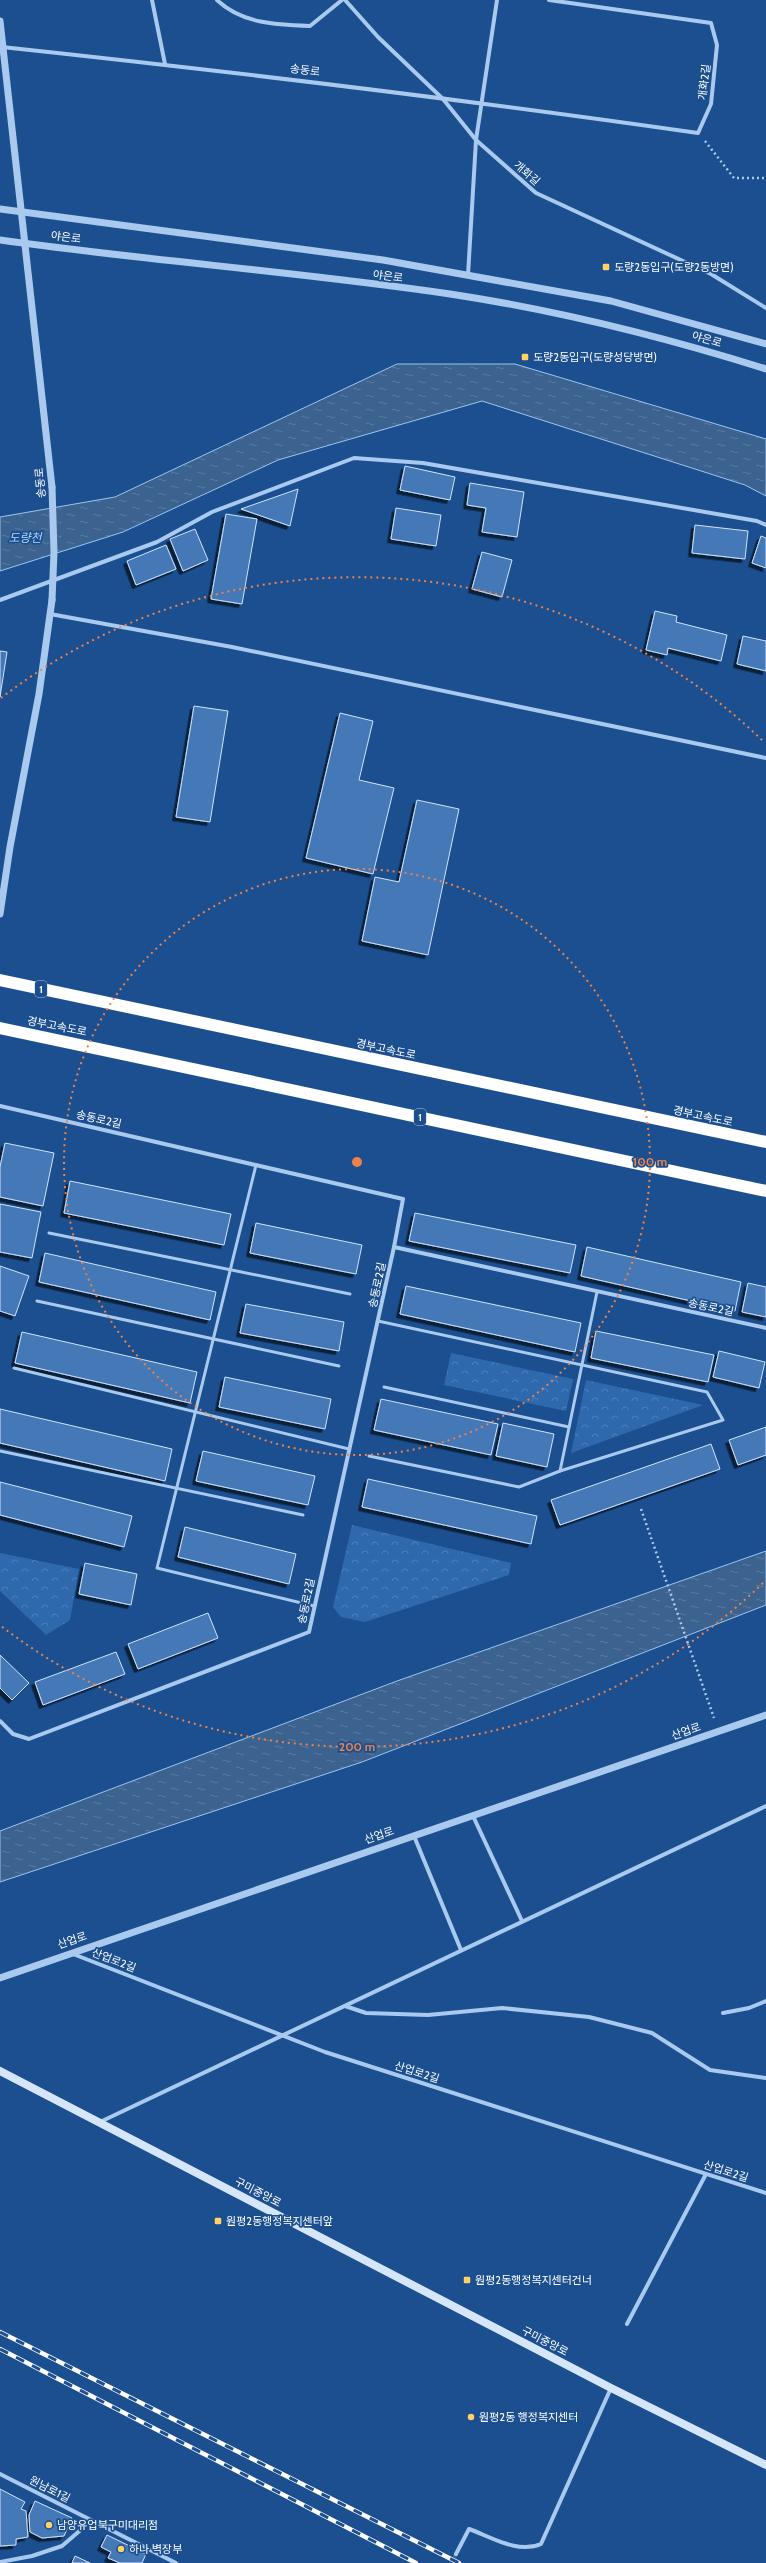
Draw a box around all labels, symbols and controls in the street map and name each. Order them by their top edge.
street label: 송동로 [289,61,321,79]
street label: 개화2길 [695,63,713,101]
street label: 개화길 [511,158,543,188]
street label: 야은로 [50,228,82,246]
place label: 도량2동입구(도량2동방면) [614,260,734,274]
marker: 도량2동입구(도량2동방면) [601,262,611,272]
street label: 야은로 [372,267,404,285]
street label: 야은로 [690,328,724,350]
place label: 도량2동입구(도량성당방면) [533,350,657,364]
marker: 도량2동입구(도량성당방면) [520,352,530,362]
street label: 송동로 [32,467,48,499]
water label: 도량천 [8,530,44,545]
road number: 1 [35,981,47,997]
street label: 경부고속도로 [26,1013,88,1039]
street label: 경부고속도로 [355,1036,417,1062]
street label: 경부고속도로 [672,1103,734,1129]
street label: 송동로2길 [75,1107,123,1131]
road number: 1 [414,1109,426,1125]
text: 100 m [633,1154,667,1169]
centre of rings [350,1155,364,1169]
street label: 송동로2길 [365,1261,389,1309]
street label: 송동로2길 [687,1295,735,1319]
street label: 송동로2길 [294,1577,318,1625]
street label: 산업로 [669,1719,703,1743]
text: 200 m [339,1739,375,1754]
street label: 산업로 [362,1823,396,1847]
street label: 산업로 [55,1928,89,1952]
street label: 산업로2길 [90,1945,138,1975]
street label: 산업로2길 [393,2058,441,2086]
street label: 산업로2길 [702,2157,750,2185]
street label: 구미중앙로 [232,2174,284,2210]
place label: 원평2동행정복지센터앞 [226,2214,333,2228]
marker: 원평2동행정복지센터앞 [213,2216,223,2226]
place label: 원평2동행정복지센터건너 [475,2273,592,2287]
marker: 원평2동행정복지센터건너 [462,2275,472,2285]
street label: 구미중앙로 [519,2323,571,2359]
place label: 원평2동 행정복지센터 [479,2410,578,2424]
marker: 원평2동 행정복지센터 [466,2412,476,2422]
street label: 원남로1길 [27,2473,73,2505]
place label: 남양유업북구미대리점 [57,2518,158,2532]
marker: 남양유업북구미대리점 [44,2520,54,2530]
place label: 하나 벽장부 [129,2542,182,2556]
marker: 하나 벽장부 [116,2544,126,2554]

